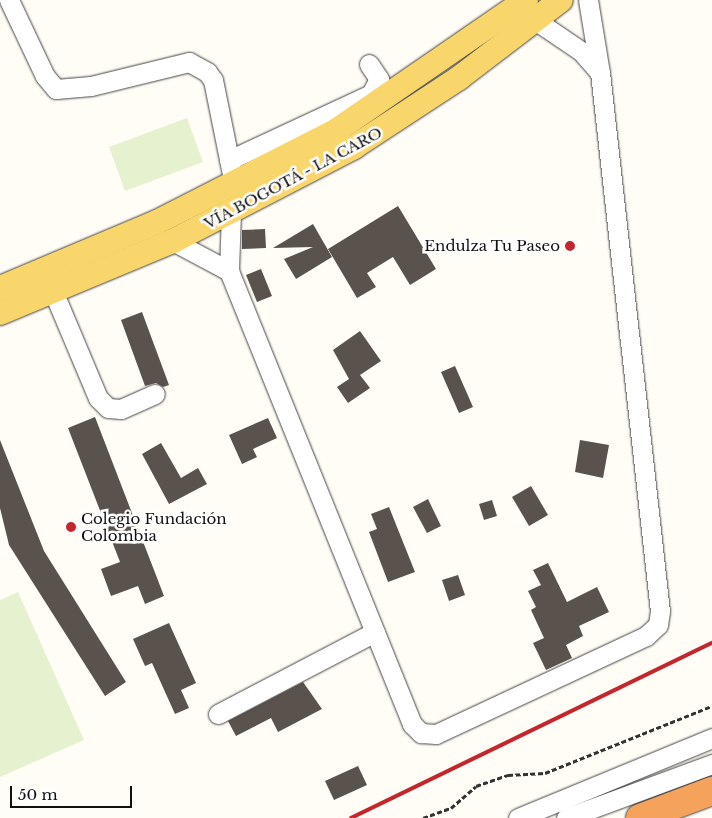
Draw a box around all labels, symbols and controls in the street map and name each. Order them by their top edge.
street label: VÍA BOGOTÁ - LA CARO [200,123,386,233]
place label: Endulza Tu Paseo [424,237,560,255]
marker: Endulza Tu Paseo [564,240,576,252]
place label: Colegio Fundación Colombia [81,509,227,544]
marker: Colegio Fundación Colombia [65,521,77,533]
scale bar [12,776,135,808]
text: 50 m [18,785,58,804]

